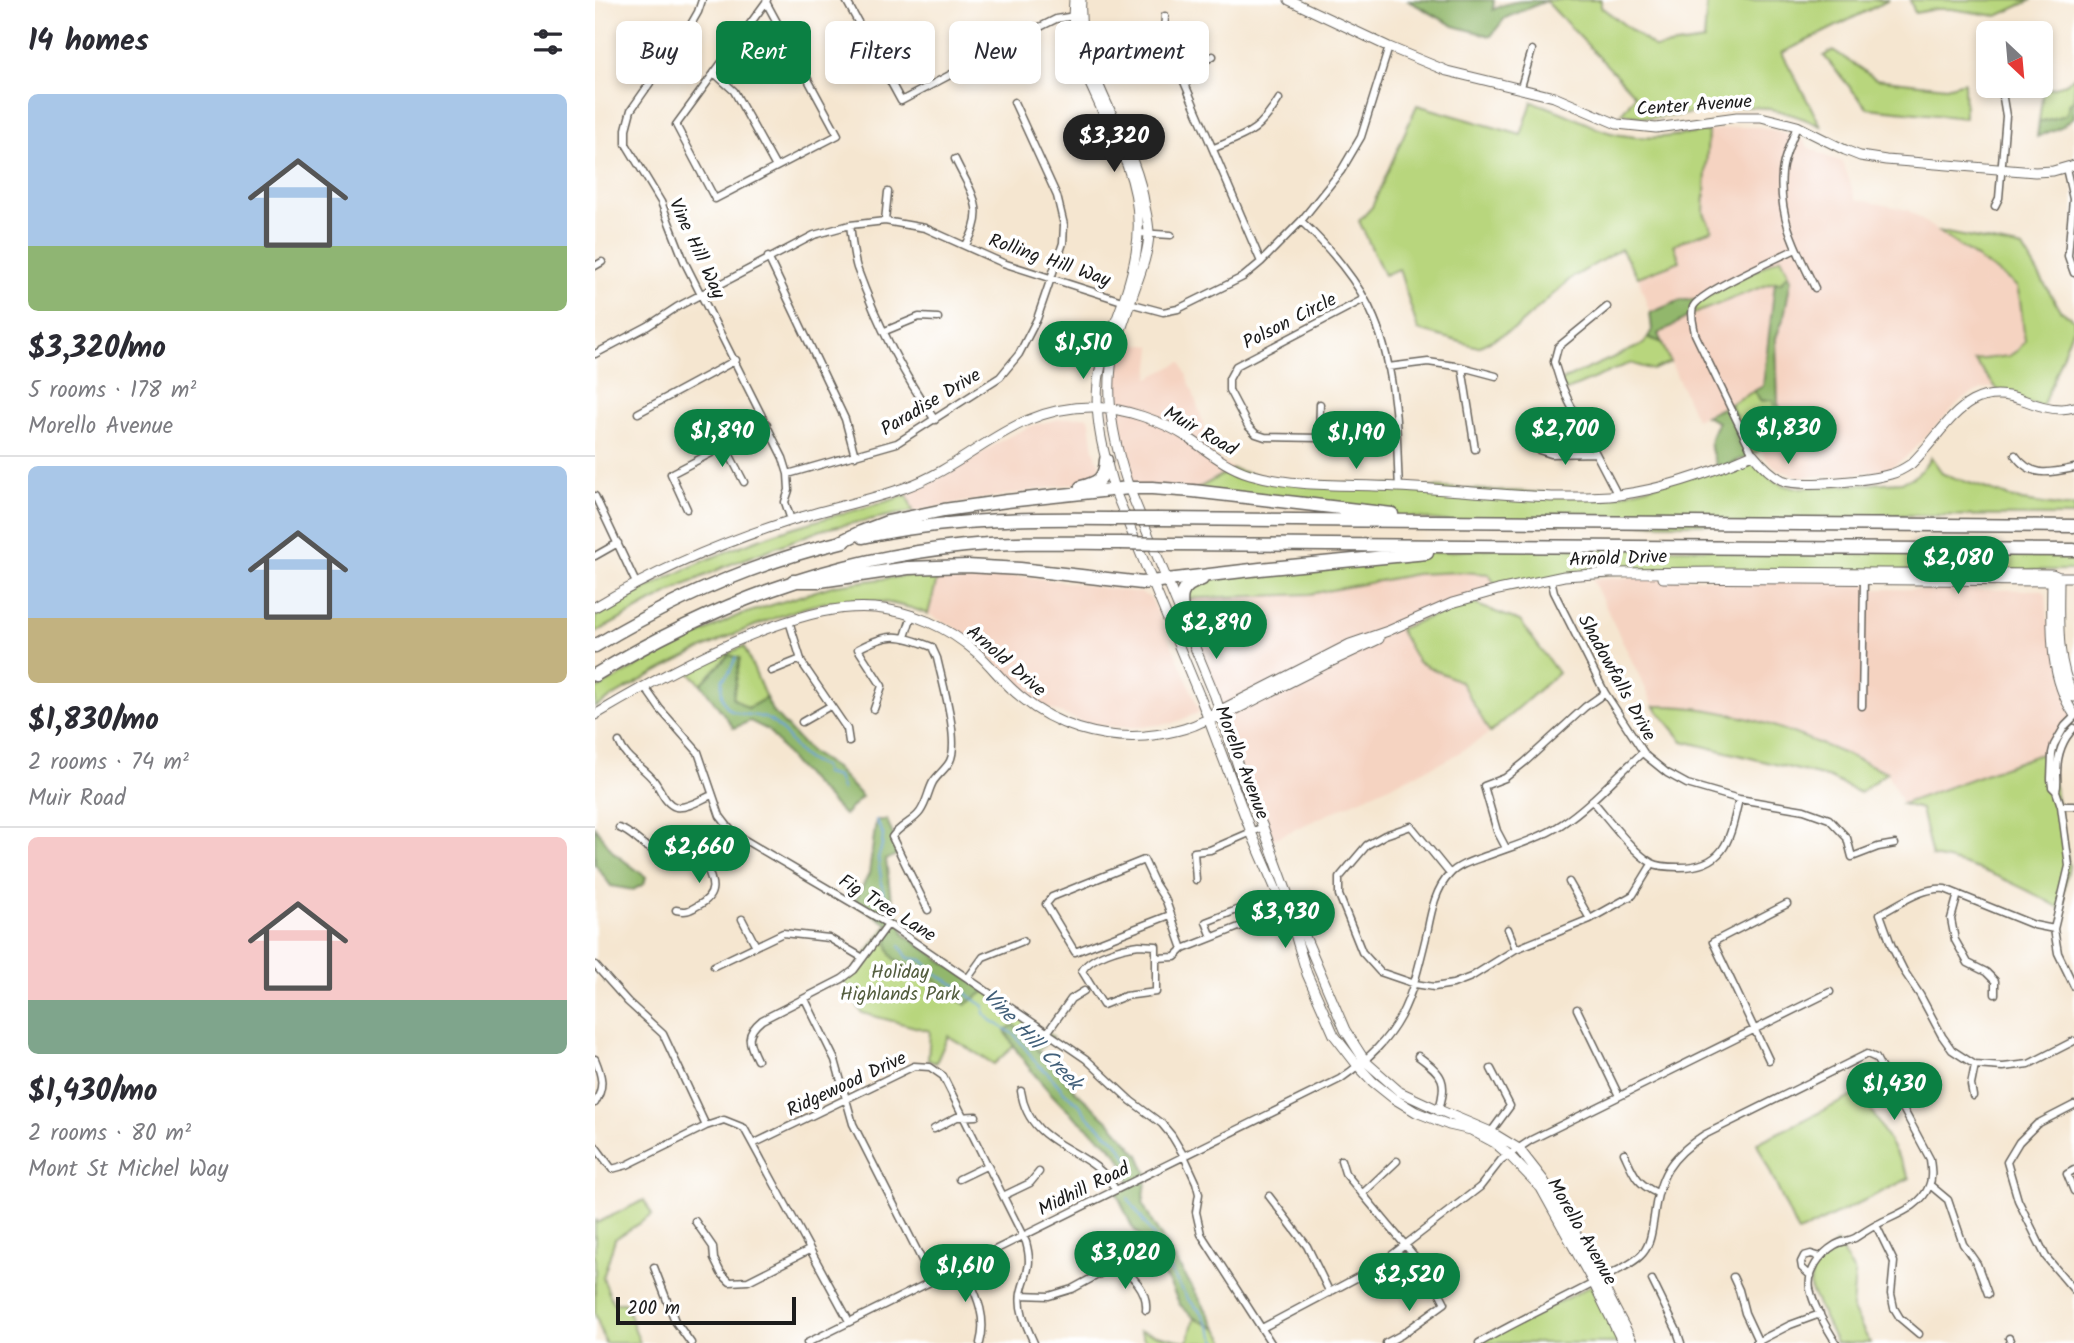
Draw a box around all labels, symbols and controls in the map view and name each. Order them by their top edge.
text: 14 homes [28,18,149,66]
chip: Buy [616,21,702,84]
chip: Rent [716,21,811,84]
chip: Filters [825,21,935,84]
chip: New [949,21,1041,84]
chip: Apartment [1055,21,1209,84]
north arrow [1976,21,2053,98]
map controls [1976,21,2053,98]
icon: filters [529,23,567,61]
street label: Center Avenue [1635,87,1753,125]
pin: $3,320 [1057,114,1171,174]
text: $3,320 [1079,119,1149,155]
icon: home [235,140,361,266]
street label: Vine Hill Way [660,194,733,305]
street label: Rolling Hill Way [984,226,1115,296]
street label: Polson Circle [1238,285,1343,358]
pin: $1,510 [1026,322,1140,381]
text: $3,320/mo [28,325,166,373]
text: $1,510 [1055,326,1111,362]
street label: Paradise Drive [875,361,987,445]
text: 5 rooms · 178 m² [28,373,196,409]
street label: Muir Road [1158,399,1243,465]
pin: $1,830 [1731,406,1845,466]
pin: $2,700 [1508,407,1622,467]
text: Morello Avenue [28,409,173,445]
pin: $1,890 [665,410,779,469]
text: $1,830 [1756,411,1820,447]
pin: $1,190 [1299,412,1413,471]
text: $2,700 [1531,412,1599,448]
text: $1,890 [690,414,754,450]
text: $1,190 [1328,416,1384,452]
icon: home [235,512,361,638]
pin: $2,080 [1901,536,2015,596]
text: $2,080 [1923,541,1993,577]
street label: Arnold Drive [1569,542,1668,576]
pin: $2,890 [1159,602,1273,661]
text: $2,890 [1181,606,1251,642]
street label: Shadowfalls Drive [1569,609,1664,747]
street label: Arnold Drive [959,618,1053,705]
text: $1,830/mo [28,697,159,745]
street label: Morello Avenue [1206,701,1277,824]
text: 2 rooms · 74 m² [28,745,189,781]
text: Muir Road [28,781,126,817]
pin: $2,660 [642,826,756,885]
text: $2,660 [664,830,734,866]
street label: Fig Tree Lane [832,867,942,951]
icon: home [235,883,361,1009]
pin: $3,930 [1228,890,1342,950]
text: $3,930 [1251,895,1319,931]
park label: Holiday Highlands Park [840,958,960,1010]
water label: Vine Hill Creek [974,981,1092,1101]
street label: Ridgewood Drive [782,1044,912,1126]
pin: $1,430 [1837,1062,1951,1122]
text: $1,430 [1862,1067,1926,1103]
text: $1,430/mo [28,1068,158,1116]
text: 2 rooms · 80 m² [28,1116,191,1152]
text: Mont St Michel Way [28,1152,228,1188]
street label: Midhill Road [1033,1154,1135,1225]
street label: Morello Avenue [1538,1173,1624,1292]
pin: $3,020 [1068,1232,1182,1291]
text: $3,020 [1090,1236,1160,1272]
pin: $1,610 [908,1244,1022,1304]
text: $1,610 [936,1249,994,1285]
pin: $2,520 [1352,1254,1466,1313]
text: $2,520 [1374,1258,1444,1294]
scale bar [616,1294,796,1326]
text: 200 m [627,1294,680,1324]

